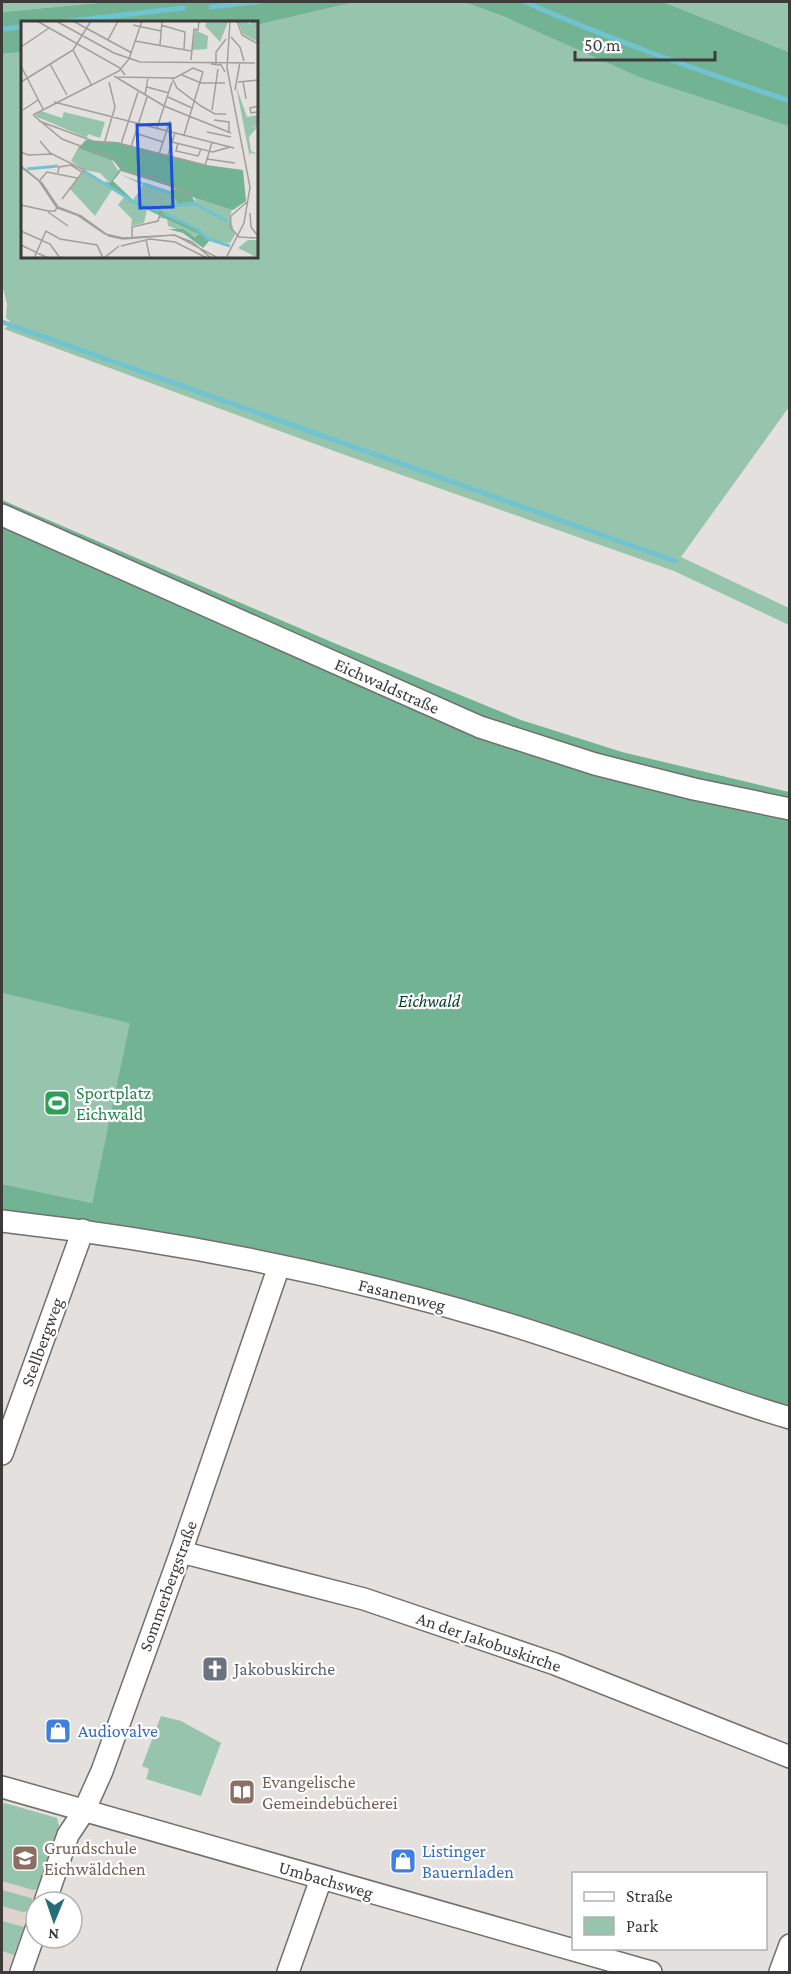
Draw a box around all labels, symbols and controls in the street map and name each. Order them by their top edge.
inset map [21,21,258,258]
scale bar [575,24,714,62]
text: 50 m [584,35,621,55]
street label: Eichwaldstraße [332,654,443,718]
park label: Eichwald [398,991,461,1011]
place label: Sportplatz Eichwald [76,1083,152,1124]
sports icon: Sportplatz Eichwald [42,1088,72,1118]
street label: Fasanenweg [356,1275,448,1316]
street label: Stellbergweg [17,1294,67,1389]
street label: Sommerbergstraße [135,1518,201,1654]
street label: An der Jakobuskirche [414,1608,564,1676]
church icon: Jakobuskirche [200,1654,230,1684]
place label: Jakobuskirche [232,1659,335,1679]
shop icon: Audiovalve [43,1716,73,1746]
place label: Audiovalve [78,1721,158,1741]
place label: Evangelische Gemeindebücherei [262,1772,398,1813]
library icon: Evangelische Gemeindebücherei [227,1777,257,1807]
place label: Grundschule Eichwäldchen [44,1838,146,1879]
place label: Listinger Bauernladen [422,1841,514,1882]
school or university icon: Grundschule Eichwäldchen [10,1843,40,1873]
shop icon: Listinger Bauernladen [388,1846,418,1876]
street label: Umbachsweg [276,1857,376,1903]
legend [572,1872,767,1950]
text: Straße [626,1886,673,1906]
north arrow [24,1890,84,1950]
text: Park [626,1916,658,1936]
text: N [48,1926,59,1943]

